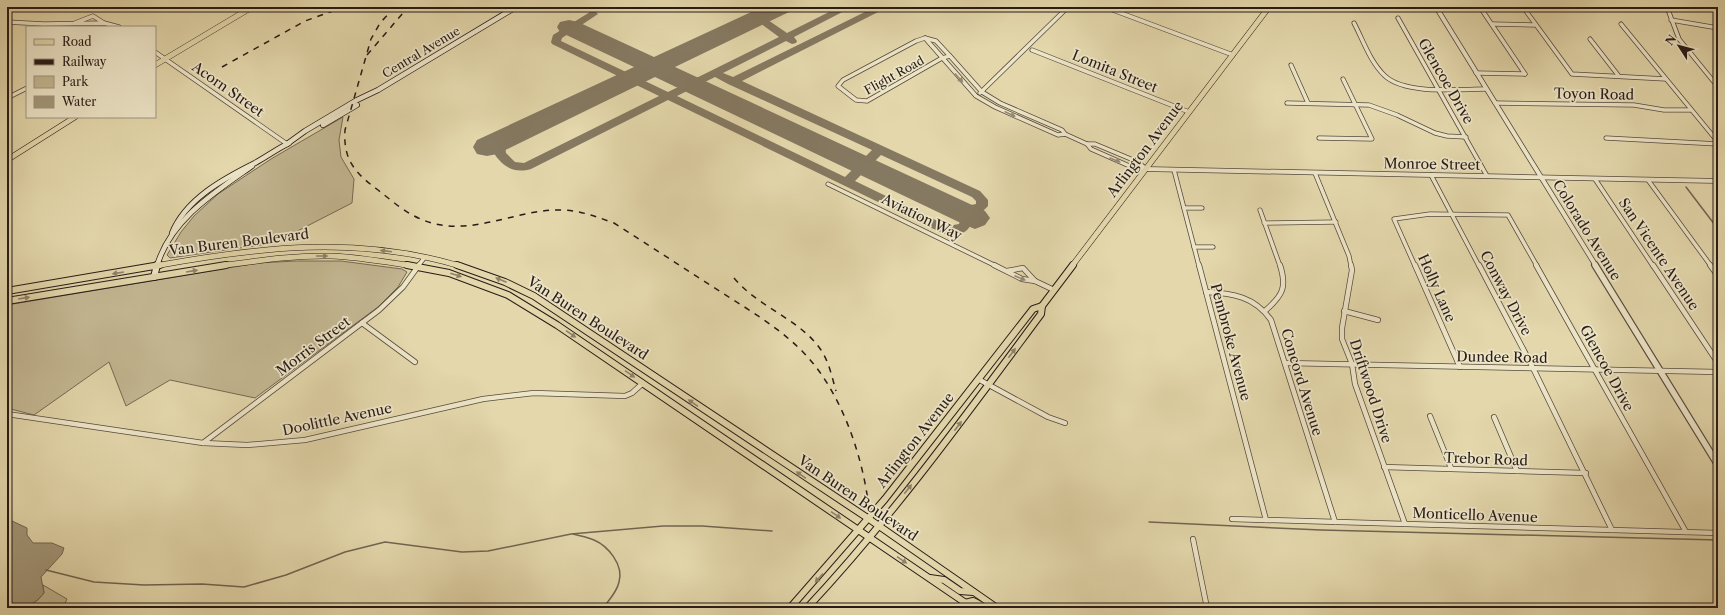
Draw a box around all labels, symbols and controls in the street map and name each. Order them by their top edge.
street label: Central Avenue [379,23,463,81]
legend [26,26,156,118]
north arrow [1659,26,1699,66]
text: N [1662,32,1680,48]
text: Road [62,34,92,49]
street label: Glencoe Drive [1414,35,1478,127]
street label: Lomita Street [1070,46,1160,96]
street label: Flight Road [862,52,927,98]
text: Railway [62,54,107,69]
street label: Acorn Street [188,57,268,121]
one-way arrow [955,73,964,83]
text: Park [62,74,89,89]
street label: Toyon Road [1554,84,1635,104]
text: Water [61,94,96,109]
street label: Arlington Avenue [1102,97,1187,202]
one-way arrow [1005,111,1016,117]
street label: Monroe Street [1383,154,1481,174]
one-way arrow [1110,157,1122,163]
street label: Colorado Avenue [1549,176,1625,284]
street label: Aviation Way [878,189,965,244]
street label: San Vicente Avenue [1615,194,1703,314]
street label: Van Buren Boulevard [167,224,310,260]
one-way arrow [380,248,393,254]
street label: Conway Drive [1476,248,1536,339]
street label: Holly Lane [1414,251,1460,325]
one-way arrow [316,253,329,259]
one-way arrow [186,267,199,273]
one-way arrow [112,270,124,276]
one-way arrow [450,272,462,278]
street label: Van Buren Boulevard [523,272,652,364]
one-way arrow [1015,275,1027,281]
one-way arrow [495,277,507,284]
street label: Pembroke Avenue [1207,281,1255,403]
one-way arrow [18,295,31,301]
street label: Morris Street [272,312,354,380]
street label: Glencoe Drive [1576,322,1638,414]
street label: Concord Avenue [1277,326,1327,438]
one-way arrow [566,330,576,338]
street label: Driftwood Drive [1346,337,1396,445]
street label: Dundee Road [1456,347,1548,367]
one-way arrow [1008,348,1016,359]
one-way arrow [625,371,636,378]
street label: Arlington Avenue [872,389,958,492]
street label: Doolittle Avenue [280,399,394,439]
one-way arrow [688,399,698,407]
one-way arrow [953,420,962,431]
street label: Trebor Road [1444,449,1529,469]
street label: Van Buren Boulevard [794,451,922,545]
one-way arrow [796,471,806,479]
one-way arrow [904,484,913,495]
street label: Monticello Avenue [1412,504,1538,526]
one-way arrow [830,511,841,519]
one-way arrow [897,556,908,564]
one-way arrow [814,573,823,583]

